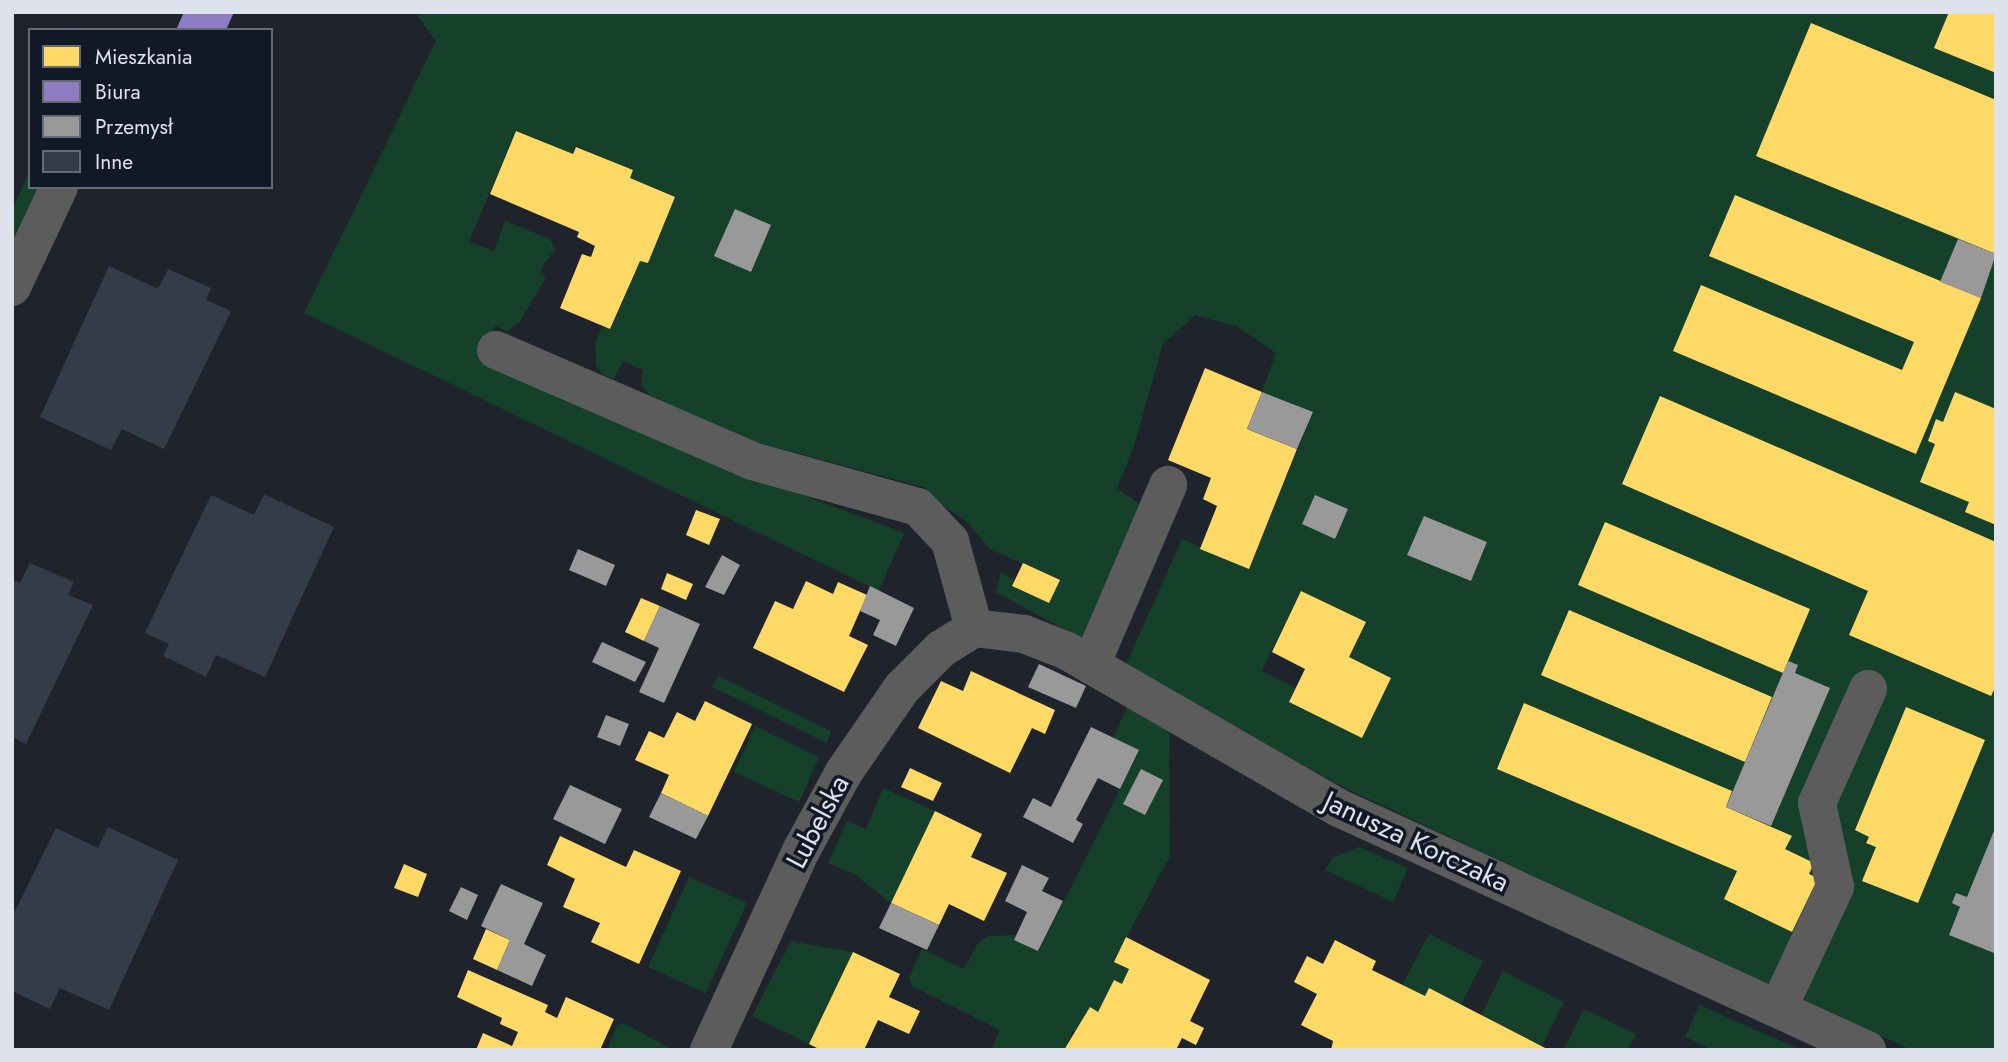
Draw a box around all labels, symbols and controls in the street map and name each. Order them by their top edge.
legend [28,28,273,189]
text: Mieszkania [95,42,192,72]
text: Biura [95,77,141,107]
text: Przemysł [95,112,173,142]
text: Inne [95,147,133,177]
street label: Lubelska [780,770,856,874]
street label: Janusza Korczaka [1318,784,1514,900]

